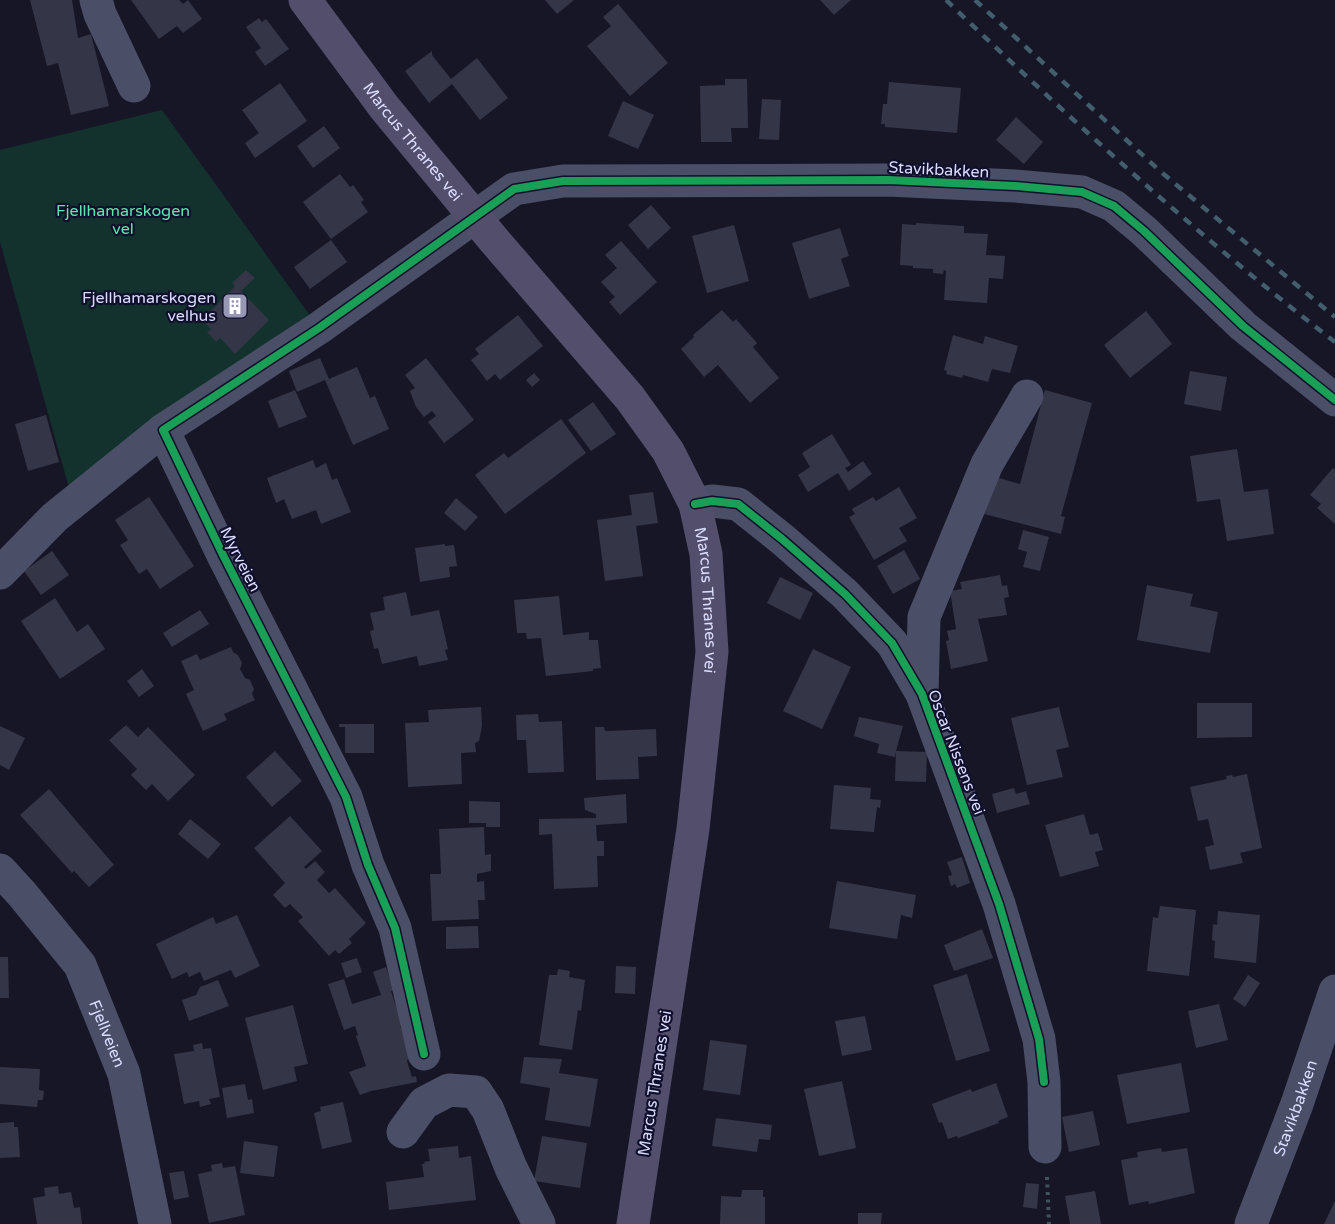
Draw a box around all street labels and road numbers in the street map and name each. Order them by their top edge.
street label: Marcus Thranes vei [358,79,466,205]
street label: Stavikbakken [888,157,990,183]
street label: Myrveien [215,524,265,595]
street label: Marcus Thranes vei [689,525,721,674]
street label: Oscar Nissens vei [923,687,989,818]
street label: Fjellveien [84,997,129,1070]
street label: Marcus Thranes vei [634,1009,676,1157]
street label: Stavikbakken [1269,1058,1322,1159]

